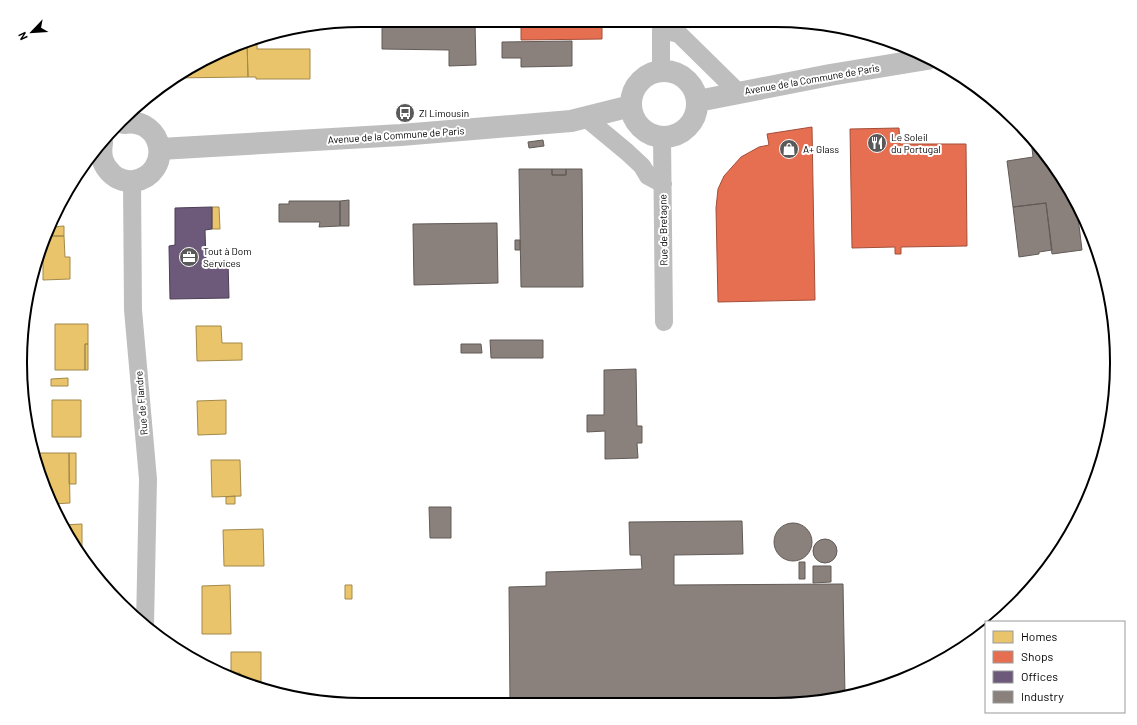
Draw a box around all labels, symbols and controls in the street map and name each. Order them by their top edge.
north arrow [12,12,52,52]
text: N [15,30,30,43]
street label: Avenue de la Commune de Paris [744,61,881,97]
bus stop icon: ZI Limousin [394,102,416,124]
place label: ZI Limousin [419,107,469,119]
street label: Avenue de la Commune de Paris [327,124,465,146]
place label: Le Soleil du Portugal [891,131,941,155]
restaurant icon: Le Soleil du Portugal [866,132,888,154]
shop icon: A+ Glass [778,138,800,160]
place label: A+ Glass [803,143,839,155]
street label: Rue de Bretagne [656,194,670,266]
place label: Tout à Dom Services [203,245,251,269]
office icon: Tout à Dom Services [178,246,200,268]
street label: Rue de Flandre [132,370,150,436]
legend [985,621,1125,713]
text: Homes [1021,629,1058,643]
text: Shops [1021,649,1054,663]
text: Offices [1021,669,1058,683]
text: Industry [1021,689,1064,703]

